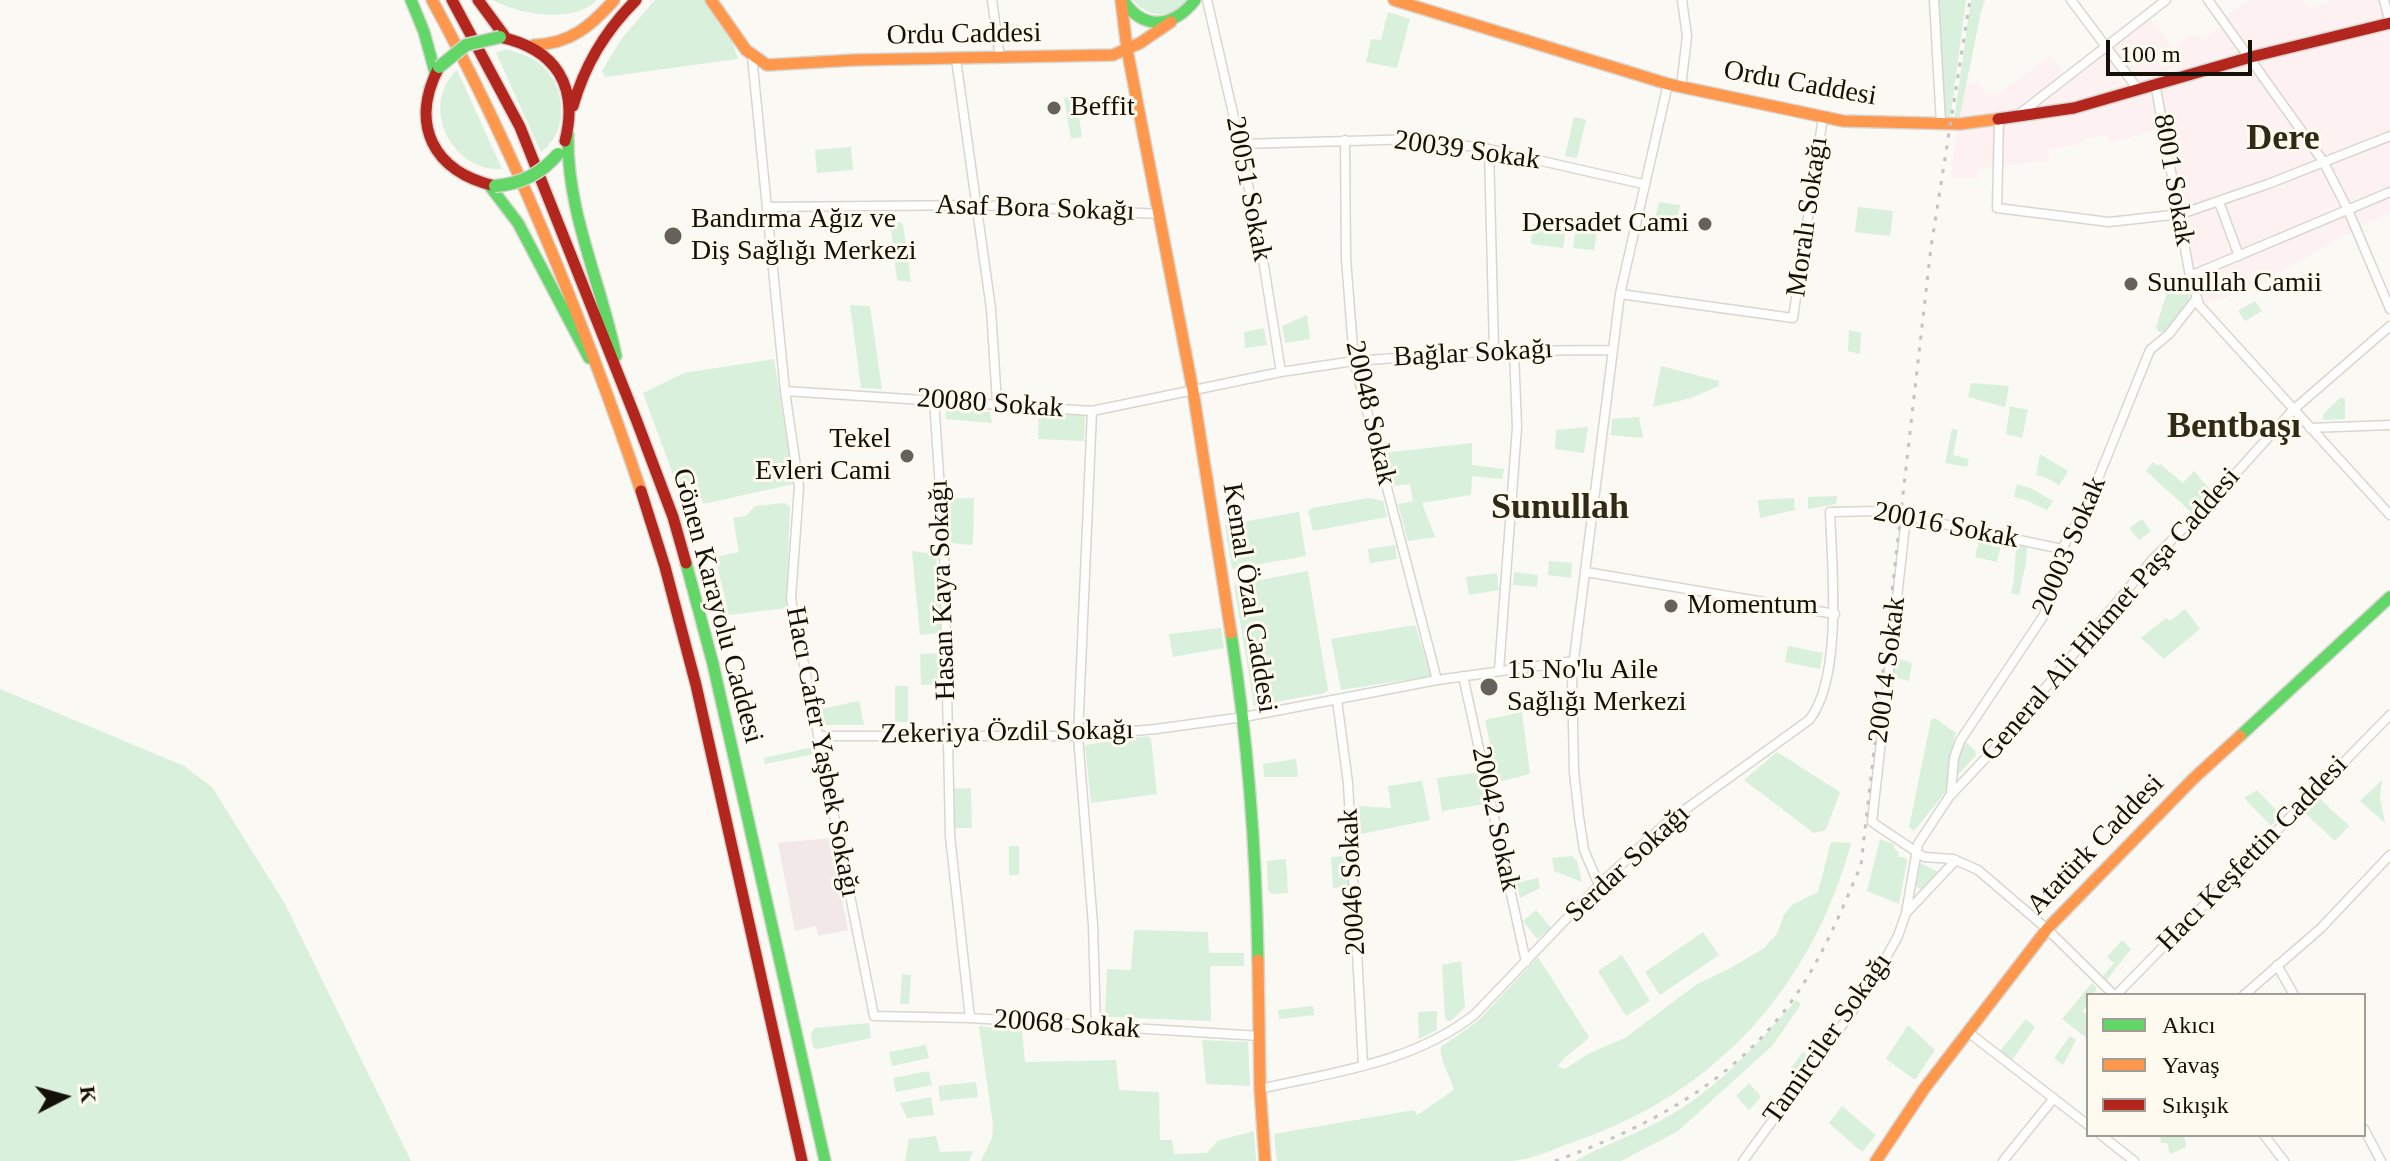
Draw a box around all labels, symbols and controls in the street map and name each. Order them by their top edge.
street label: Ordu Caddesi [886,17,1042,53]
scale bar [2110,24,2256,74]
text: 100 m [2120,41,2181,67]
street label: Ordu Caddesi [1721,54,1879,114]
place label: Beffit [1070,91,1135,125]
marker: Beffit [1045,99,1063,117]
street label: 8001 Sokak [2145,112,2201,248]
street label: 20051 Sokak [1217,114,1279,264]
district label: Dere [2246,118,2320,162]
street label: 20039 Sokak [1392,124,1542,178]
street label: Moralı Sokağı [1780,135,1836,299]
street label: Asaf Bora Sokağı [935,189,1135,229]
place label: Bandırma Ağız ve Diş Sağlığı Merkezi [691,203,917,269]
place label: Dersadet Cami [1522,207,1689,241]
marker: Dersadet Cami [1696,215,1714,233]
marker: Bandırma Ağız ve Diş Sağlığı Merkezi [662,225,684,247]
place label: Sunullah Camii [2147,267,2322,301]
marker: Sunullah Camii [2122,275,2140,293]
street label: Bağlar Sokağı [1393,333,1553,375]
street label: 20048 Sokak [1337,338,1403,488]
street label: 20080 Sokak [916,382,1064,426]
district label: Bentbaşı [2167,406,2301,450]
place label: Tekel Evleri Cami [755,423,891,489]
marker: Tekel Evleri Cami [898,447,916,465]
street label: General Ali Hikmet Paşa Caddesi [1974,461,2248,769]
street label: Gönen Karayolu Caddesi [664,465,770,747]
street label: 20003 Sokak [2026,472,2114,620]
street label: Hasan Kaya Sokağı [922,479,964,701]
street label: Kemal Özal Caddesi [1214,481,1284,715]
district label: Sunullah [1491,487,1629,531]
street label: 20016 Sokak [1871,495,2021,557]
place label: Momentum [1687,589,1818,623]
street label: 20014 Sokak [1862,595,1914,745]
marker: Momentum [1662,597,1680,615]
street label: Hacı Cafer Yaşbek Sokağı [777,604,867,900]
place label: 15 No'lu Aile Sağlığı Merkezi [1507,654,1687,720]
marker: 15 No'lu Aile Sağlığı Merkezi [1478,676,1500,698]
street label: Zekeriya Özdil Sokağı [880,714,1134,752]
street label: 20042 Sokak [1463,744,1527,894]
street label: Hacı Keşfettin Caddesi [2151,749,2355,959]
street label: Atatürk Caddesi [2020,768,2172,922]
street label: Serdar Sokağı [1559,798,1697,930]
street label: 20046 Sokak [1332,808,1374,956]
street label: Tamirciler Sokağı [1757,947,1899,1131]
legend [2086,993,2366,1137]
street label: 20068 Sokak [993,1003,1141,1047]
text: Akıcı [2162,1012,2215,1038]
text: Yavaş [2162,1052,2220,1078]
north arrow [24,1057,104,1137]
text: K [75,1085,102,1104]
text: Sıkışık [2162,1092,2229,1118]

